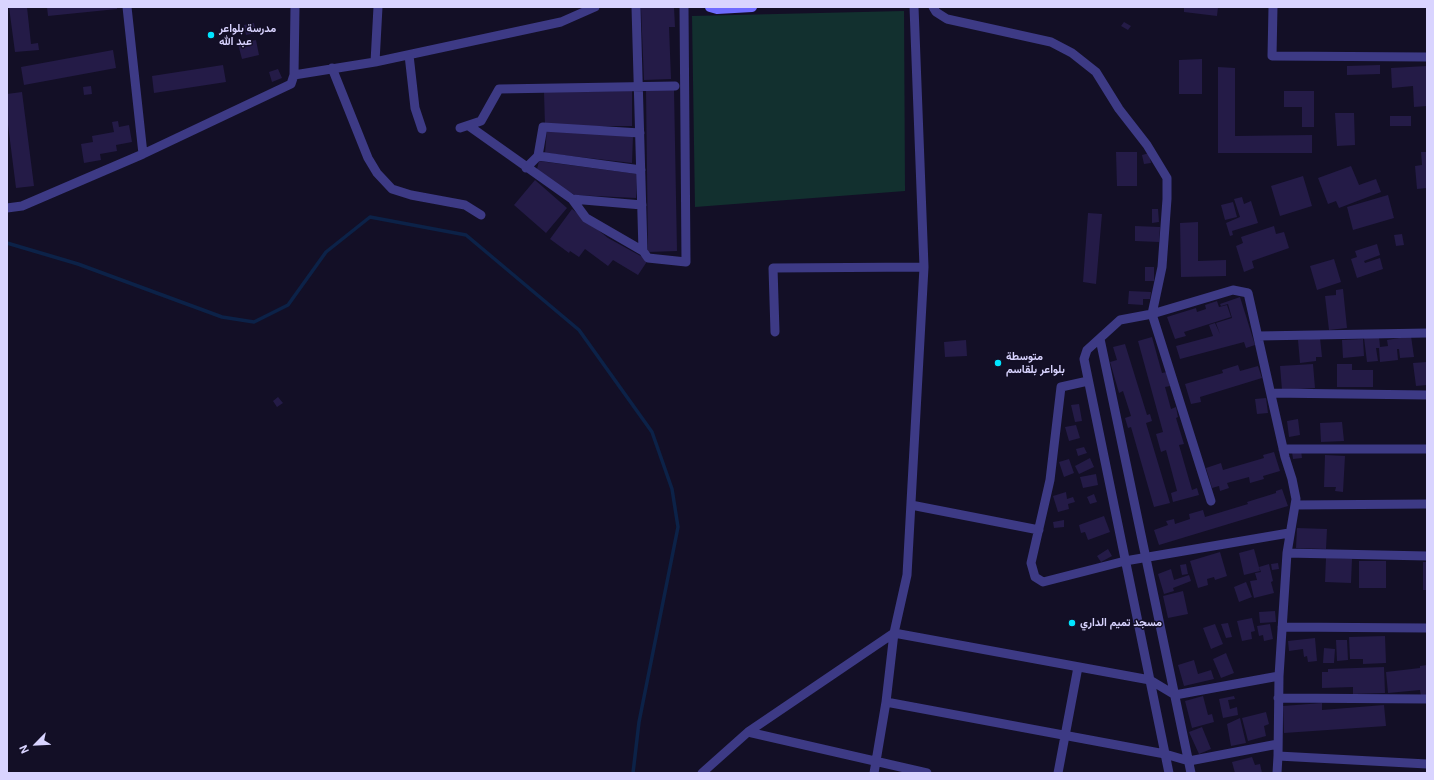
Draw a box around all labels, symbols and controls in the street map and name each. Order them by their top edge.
place label: مدرسة بلواعر عبد الله [219,22,276,48]
marker: مدرسة بلواعر عبد الله [206,30,216,40]
place label: متوسطة بلواعر بلقاسم [1006,350,1065,376]
marker: متوسطة بلواعر بلقاسم [993,358,1003,368]
place label: مسجد تميم الداري [1080,616,1162,630]
marker: مسجد تميم الداري [1067,618,1077,628]
north arrow [16,724,56,764]
text: N [17,743,32,755]

